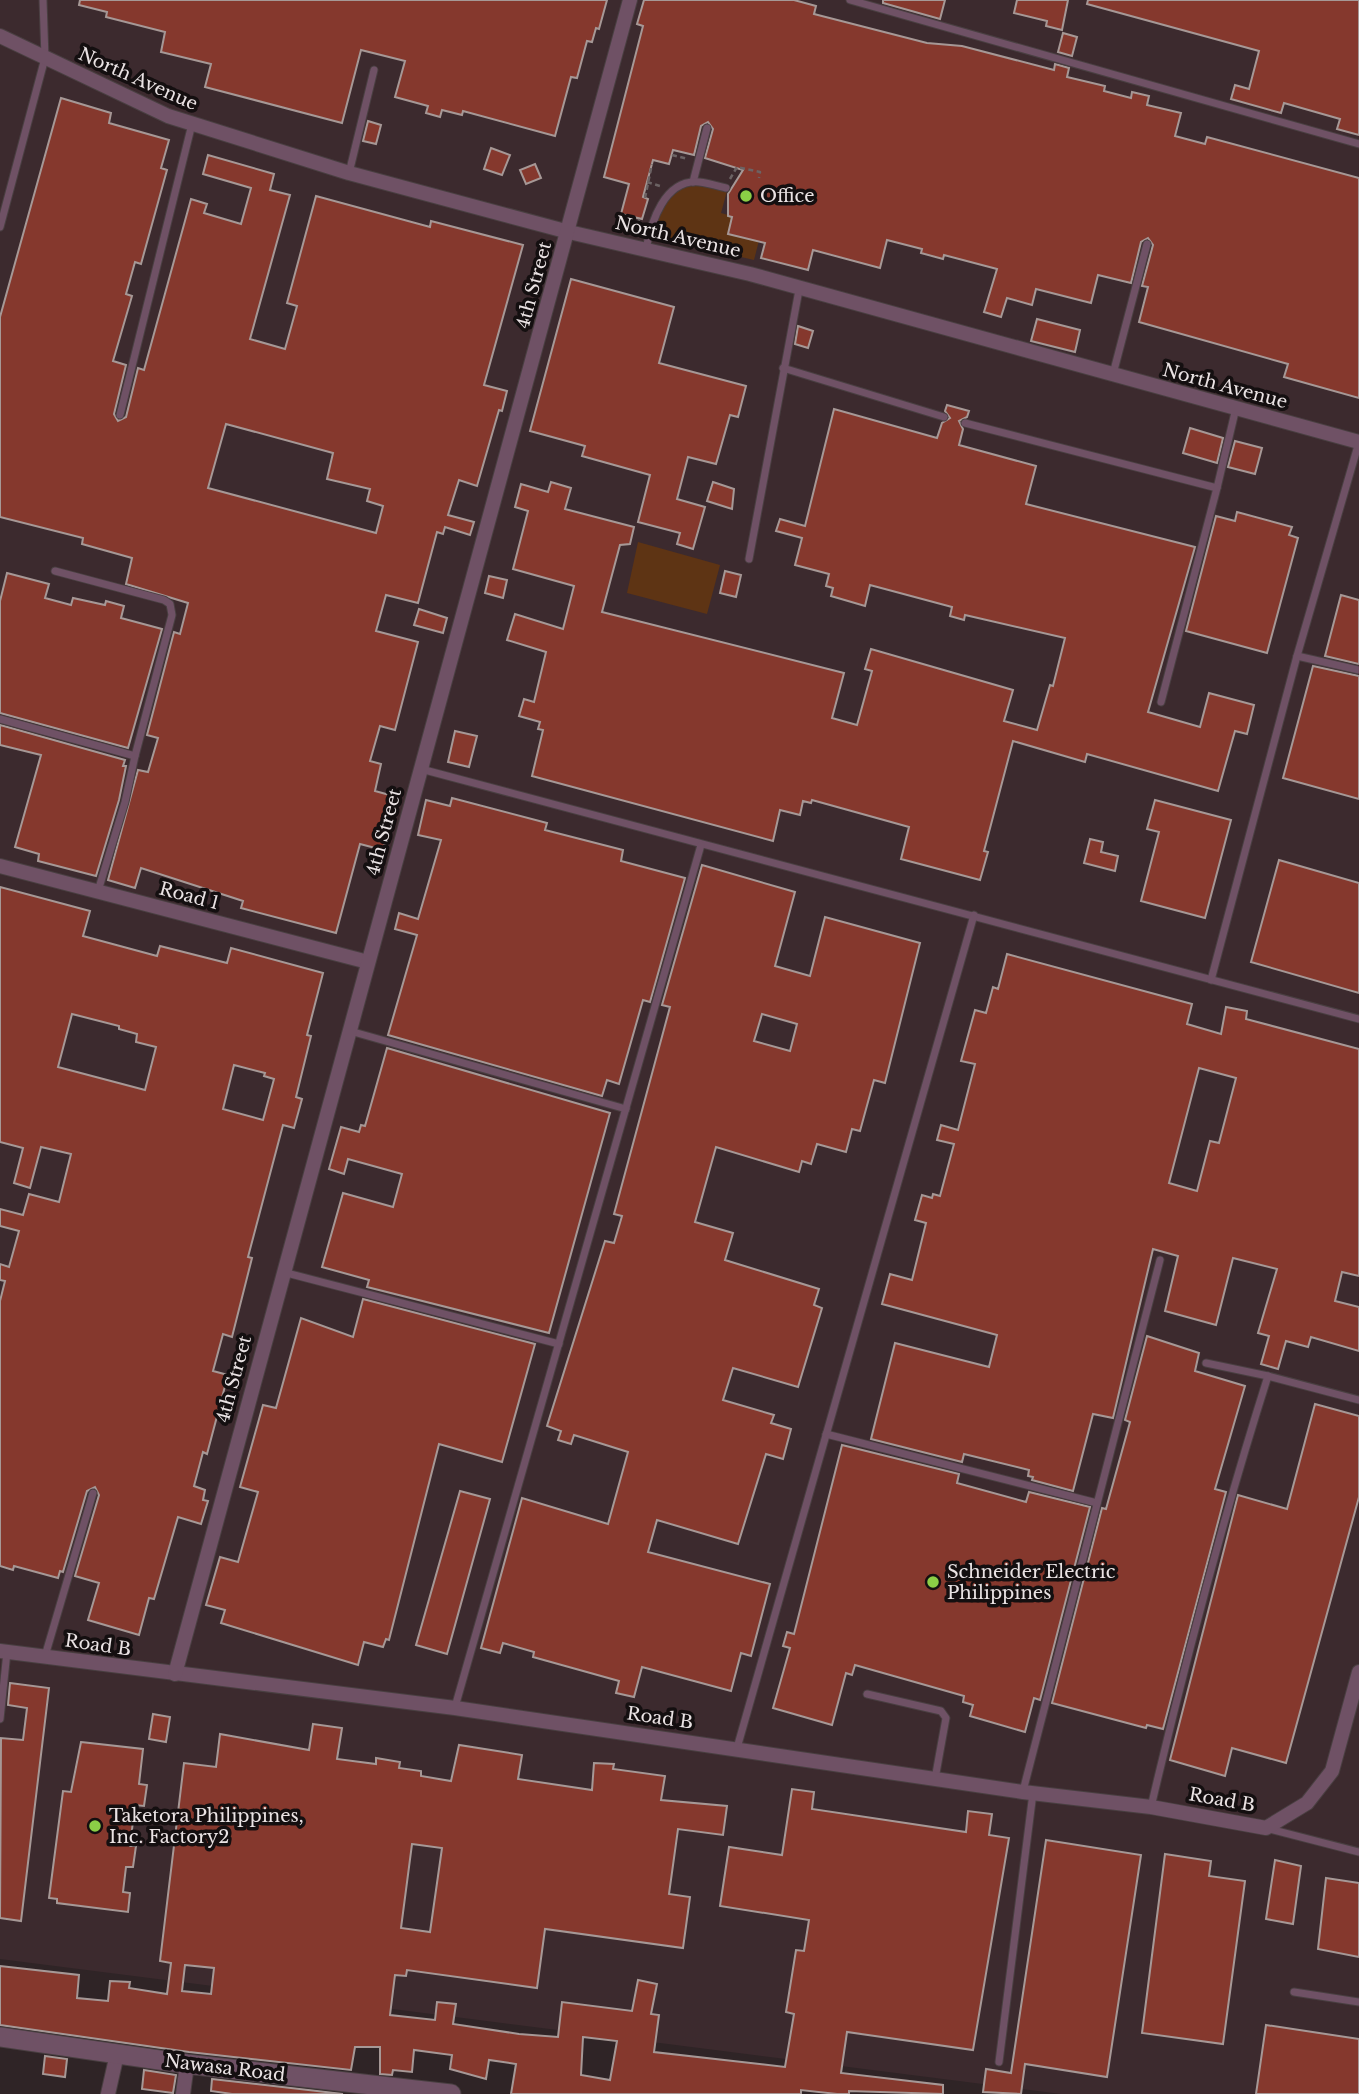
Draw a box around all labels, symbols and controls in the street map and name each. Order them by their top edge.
street label: North Avenue [75,43,201,115]
place label: Office [760,185,815,207]
marker: Office [738,188,754,204]
street label: North Avenue [613,212,743,262]
street label: 4th Street [512,239,556,331]
street label: North Avenue [1160,359,1290,413]
street label: 4th Street [362,786,406,878]
street label: Road 1 [157,877,221,915]
street label: 4th Street [212,1333,256,1425]
place label: Schneider Electric Philippines [947,1561,1116,1604]
marker: Schneider Electric Philippines [925,1574,941,1590]
street label: Road B [63,1629,133,1661]
street label: Road B [625,1702,695,1734]
street label: Road B [1187,1783,1257,1817]
place label: Taketora Philippines, Inc. Factory2 [109,1805,304,1848]
marker: Taketora Philippines, Inc. Factory2 [87,1818,103,1834]
street label: Nawasa Road [163,2050,287,2086]

